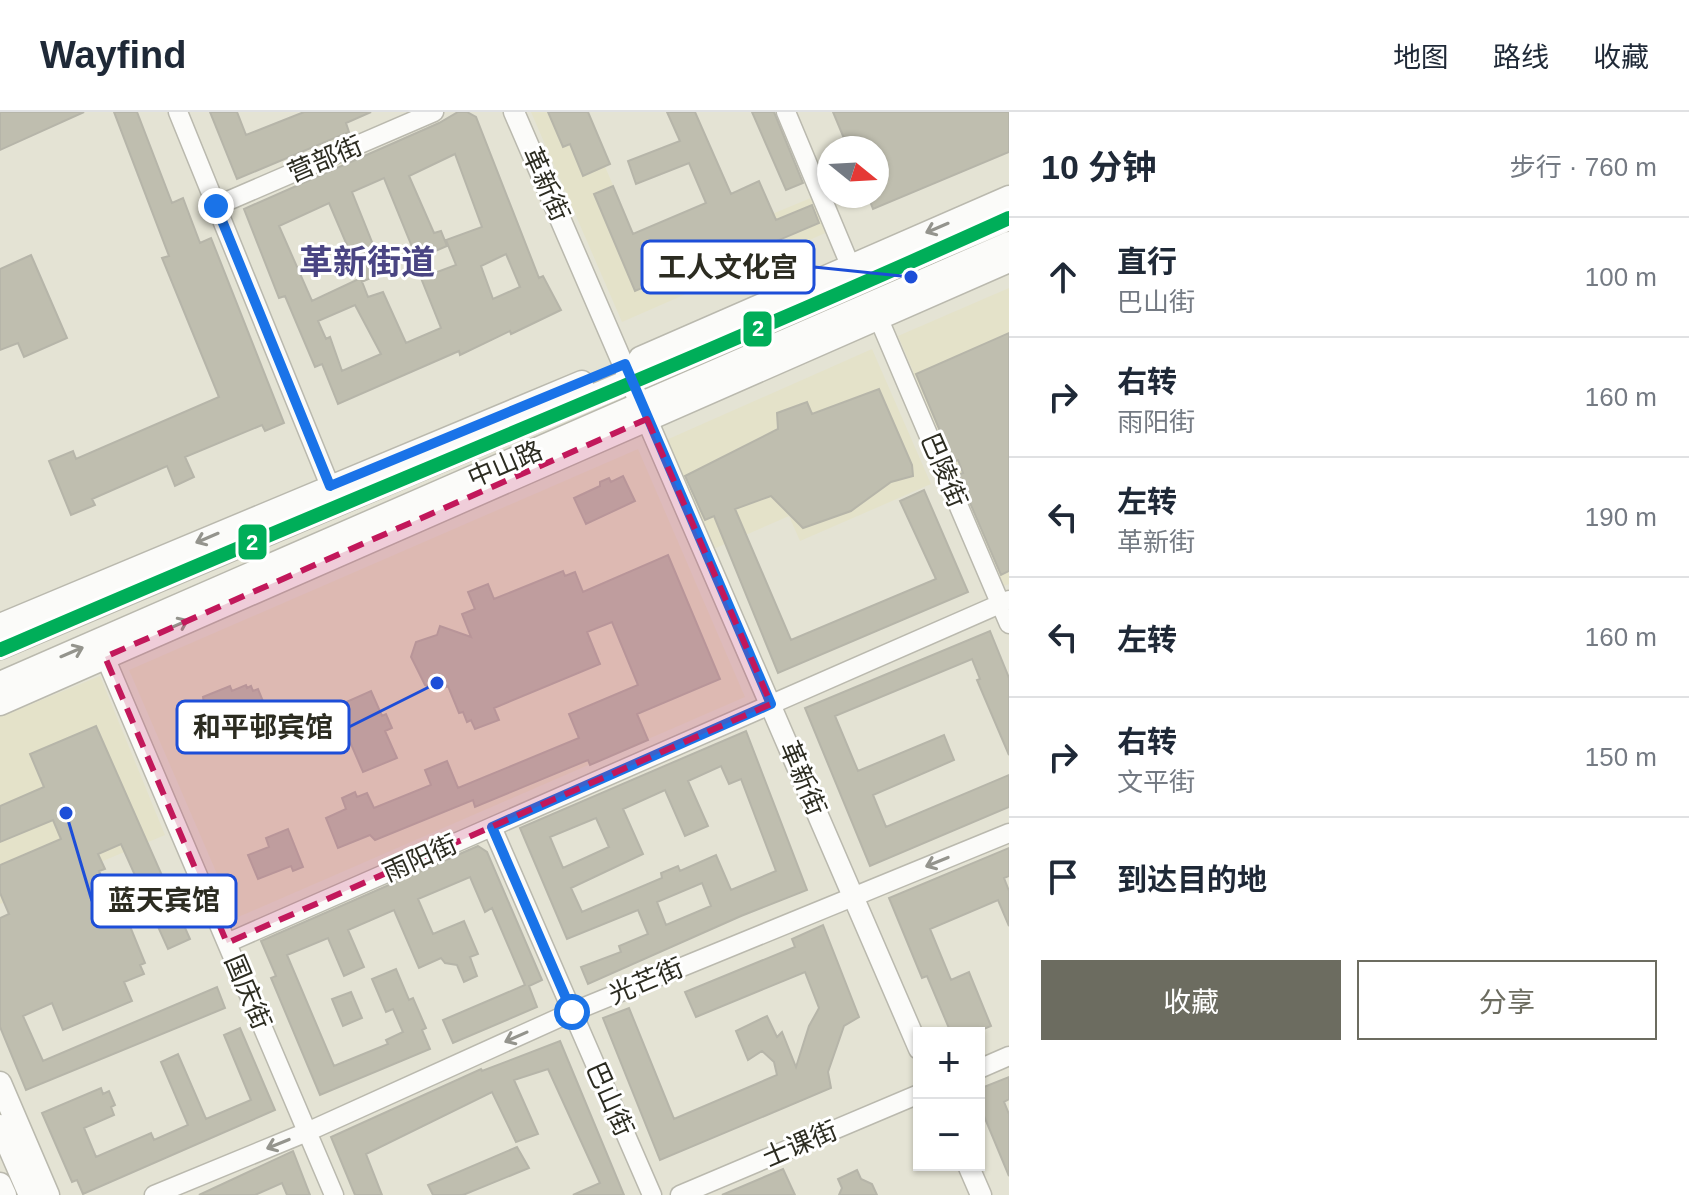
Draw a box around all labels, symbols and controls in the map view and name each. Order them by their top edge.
text: Wayfind [40,34,186,76]
text: 地图 [1393,42,1449,73]
text: 路线 [1493,42,1549,73]
text: 收藏 [1593,42,1649,73]
street label: 营部街 [283,130,367,188]
north arrow [817,136,889,208]
street label: 革新街 [516,142,576,226]
text: 10 分钟 [1041,148,1156,186]
text: 步行 · 760 m [1510,152,1657,182]
route end [198,188,234,224]
one-way arrow [925,221,950,236]
callout: 工人文化宫 [642,241,814,293]
district label: 革新街道 [299,243,435,281]
text: 直行 [1117,245,1177,278]
text: 工人文化宫 [658,252,798,283]
icon: ahead [1041,255,1085,299]
text: 100 m [1585,262,1657,292]
text: 巴山街 [1117,287,1195,317]
line badge: 2 [742,310,773,348]
text: 2 [752,316,764,341]
text: 右转 [1117,365,1177,398]
icon: right [1041,375,1085,419]
text: 160 m [1585,382,1657,412]
text: 雨阳街 [1117,407,1195,437]
street label: 巴陵街 [915,428,973,512]
street label: 中山路 [463,435,547,493]
text: 左转 [1117,485,1177,518]
icon: left [1041,495,1085,539]
text: 190 m [1585,502,1657,532]
line badge: 2 [237,523,268,561]
text: 革新街 [1117,527,1195,557]
text: 2 [246,530,258,555]
one-way arrow [195,532,220,547]
icon: left [1041,615,1085,659]
one-way arrow [164,617,189,632]
text: 160 m [1585,622,1657,652]
text: 左转 [1117,623,1177,656]
one-way arrow [59,644,83,659]
callout: 和平邨宾馆 [177,701,349,753]
text: 和平邨宾馆 [193,712,333,743]
text: 右转 [1117,725,1177,758]
icon: right [1041,735,1085,779]
street label: 革新街 [774,736,832,820]
text: 150 m [1585,742,1657,772]
text: 文平街 [1117,767,1195,797]
street label: 雨阳街 [378,828,462,888]
icon: arrive [1041,855,1085,899]
one-way arrow [925,856,950,870]
text: 到达目的地 [1117,863,1267,896]
callout: 蓝天宾馆 [92,875,236,927]
text: 蓝天宾馆 [108,885,220,916]
street label: 国庆街 [219,950,277,1034]
street label: 光芒街 [604,952,688,1010]
button: 收藏 [1041,960,1341,1040]
button: 分享 [1357,960,1657,1040]
route start [554,994,590,1030]
map controls [913,1027,985,1171]
button: + [913,1027,985,1099]
one-way arrow [504,1031,528,1046]
street label: 巴山街 [580,1057,640,1141]
button: − [913,1099,985,1171]
street label: 士课街 [758,1115,842,1173]
one-way arrow [266,1137,291,1152]

